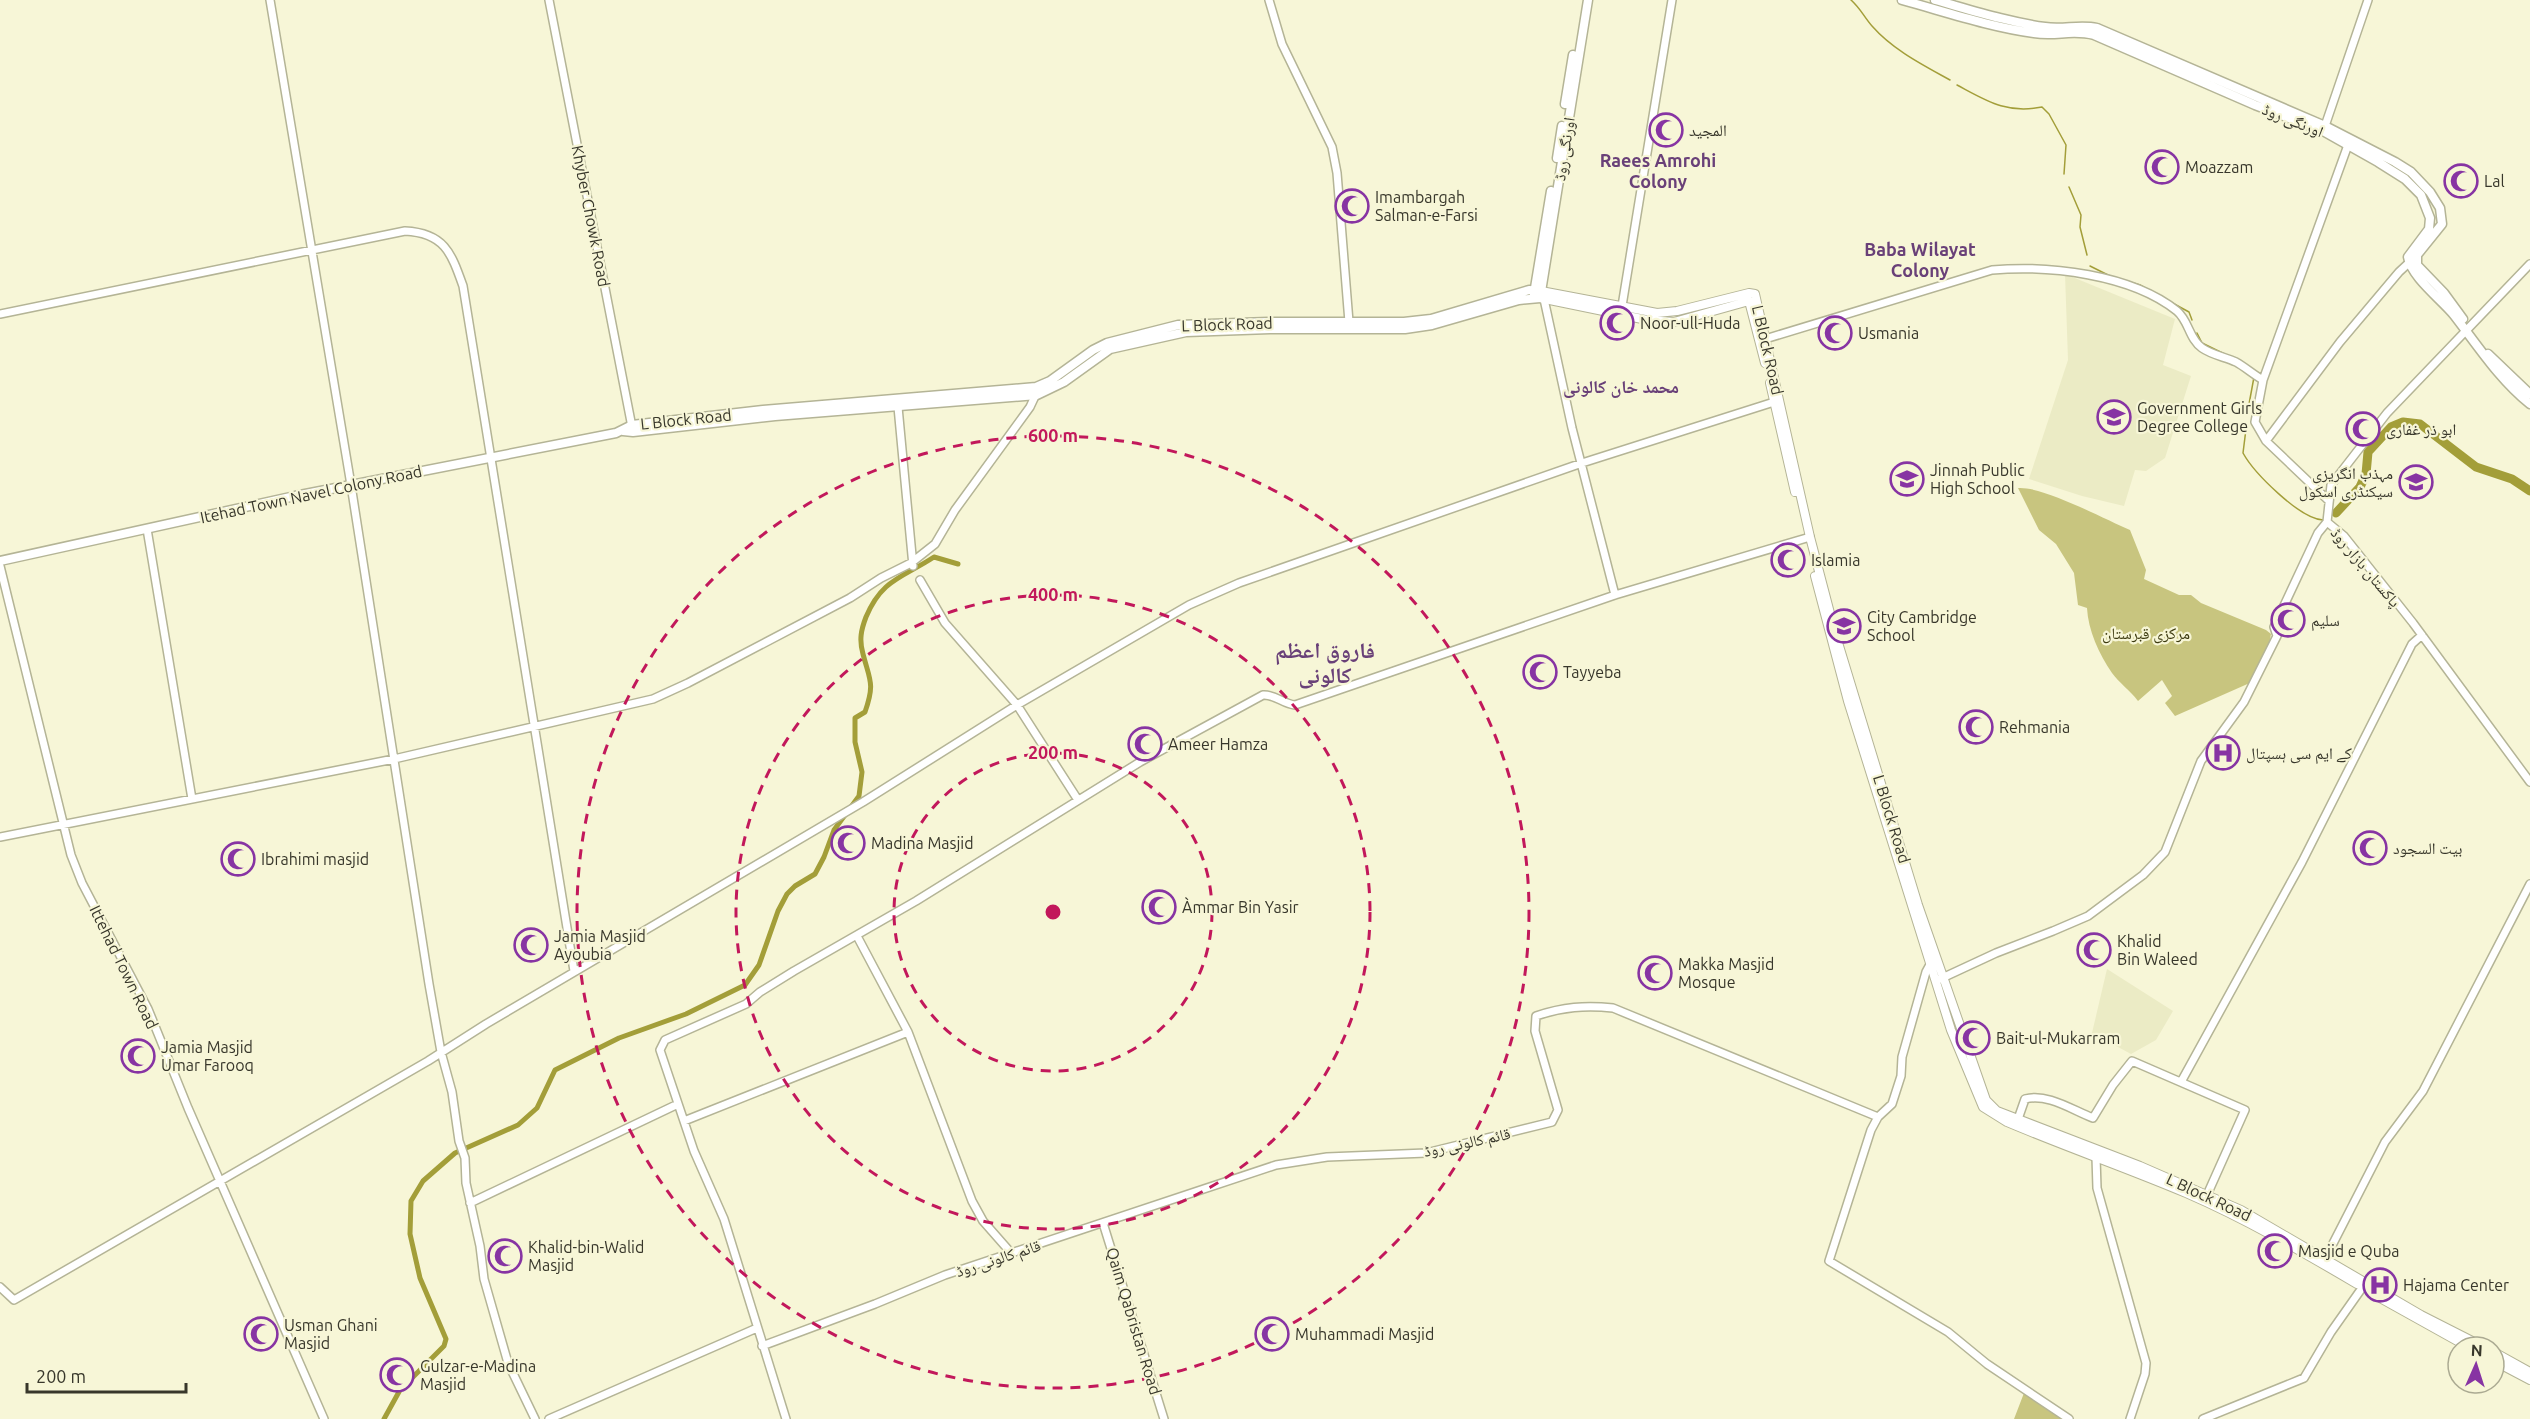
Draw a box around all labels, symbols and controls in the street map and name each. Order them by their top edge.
street label: اورنگی روڈ [2259,100,2326,142]
mosque icon: المجید [1648,112,1684,148]
street label: اورنگی روڈ [1550,116,1580,182]
place label: المجید [1689,121,1727,139]
street label: Khyber Chowk Road [568,144,614,288]
mosque icon: Moazzam [2144,149,2180,185]
district label: Raees Amrohi Colony [1600,150,1716,191]
place label: Moazzam [2185,158,2253,176]
mosque icon: Lal [2443,163,2479,199]
place label: Lal [2484,172,2505,190]
mosque icon: Imambargah Salman-e-Farsi [1334,188,1370,224]
place label: Imambargah Salman-e-Farsi [1375,188,1478,224]
district label: Baba Wilayat Colony [1864,239,1976,280]
street label: L Block Road [1749,303,1787,397]
mosque icon: Noor-ull-Huda [1599,305,1635,341]
street label: L Block Road [1181,313,1273,335]
place label: Noor-ull-Huda [1640,314,1741,332]
mosque icon: Usmania [1817,315,1853,351]
place label: Usmania [1858,324,1919,342]
district label: محمد خان کالونی [1563,376,1679,398]
school or university icon: Government Girls Degree College [2096,399,2132,435]
place label: Government Girls Degree College [2137,399,2262,435]
street label: L Block Road [640,405,732,433]
mosque icon: ابو ذر غفاری [2345,411,2381,447]
place label: ابو ذر غفاری [2386,420,2456,440]
text: 600 m [1028,425,1078,445]
school or university icon: Jinnah Public High School [1889,461,1925,497]
place label: Jinnah Public High School [1930,461,2025,497]
street label: Itehad Town Navel Colony Road [198,462,424,526]
place label: مہذب انگریزی سیکنڈری اسکول [2299,464,2393,502]
school or university icon: مہذب انگریزی سیکنڈری اسکول [2398,464,2434,500]
street label: پاکستان بازار روڈ [2326,524,2405,612]
mosque icon: Islamia [1770,542,1806,578]
place label: Islamia [1811,551,1860,569]
text: 400 m [1028,584,1078,604]
mosque icon: سلیم [2270,602,2306,638]
school or university icon: City Cambridge School [1826,608,1862,644]
place label: City Cambridge School [1867,608,1977,644]
place label: سلیم [2311,611,2340,631]
park label: مرکزی قبرستان [2102,624,2190,644]
district label: فاروق اعظم کالونی [1275,637,1375,689]
mosque icon: Tayyeba [1522,654,1558,690]
place label: Tayyeba [1563,663,1622,681]
mosque icon: Rehmania [1958,709,1994,745]
place label: Rehmania [1999,718,2070,736]
mosque icon: Ameer Hamza [1127,726,1163,762]
place label: Ameer Hamza [1168,735,1268,753]
hospital icon: کے ایم سی ہسپتال [2205,735,2241,771]
text: 200 m [1028,742,1078,762]
place label: کے ایم سی ہسپتال [2246,744,2352,764]
street label: L Block Road [1870,773,1914,865]
mosque icon: Madina Masjid [830,825,866,861]
mosque icon: بیت السجود [2352,830,2388,866]
place label: Madina Masjid [871,834,974,852]
place label: بیت السجود [2393,839,2462,858]
mosque icon: Ibrahimi masjid [220,841,256,877]
place label: Ibrahimi masjid [261,850,369,868]
mosque icon: Àmmar Bin Yasir [1141,889,1177,925]
place label: Àmmar Bin Yasir [1182,896,1299,916]
street label: Ittehad Town Road [86,902,162,1032]
centre of rings [1043,902,1063,922]
mosque icon: Jamia Masjid Ayoubia [513,927,549,963]
place label: Jamia Masjid Ayoubia [554,927,646,963]
mosque icon: Khalid Bin Waleed [2076,932,2112,968]
place label: Khalid Bin Waleed [2117,932,2198,968]
mosque icon: Makka Masjid Mosque [1637,955,1673,991]
place label: Makka Masjid Mosque [1678,955,1774,991]
mosque icon: Bait-ul-Mukarram [1955,1020,1991,1056]
place label: Bait-ul-Mukarram [1996,1029,2120,1047]
mosque icon: Jamia Masjid Umar Farooq [120,1038,156,1074]
place label: Jamia Masjid Umar Farooq [161,1038,254,1074]
street label: قائم کالونی روڈ [1422,1124,1512,1162]
street label: L Block Road [2164,1169,2254,1225]
mosque icon: Masjid e Quba [2257,1233,2293,1269]
street label: قائم کالونی روڈ [953,1236,1043,1282]
mosque icon: Khalid-bin-Walid Masjid [487,1238,523,1274]
place label: Khalid-bin-Walid Masjid [528,1238,644,1274]
place label: Masjid e Quba [2298,1242,2400,1260]
street label: Qaim Qabristan Road [1103,1245,1165,1397]
hospital icon: Hajama Center [2362,1267,2398,1303]
place label: Hajama Center [2403,1276,2509,1294]
mosque icon: Usman Ghani Masjid [243,1316,279,1352]
place label: Usman Ghani Masjid [284,1316,378,1352]
mosque icon: Muhammadi Masjid [1254,1316,1290,1352]
place label: Muhammadi Masjid [1295,1325,1434,1343]
north arrow [2446,1335,2506,1395]
text: N [2470,1341,2483,1359]
scale bar [27,1356,186,1394]
mosque icon: Gulzar-e-Madina Masjid [379,1357,415,1393]
place label: Gulzar-e-Madina Masjid [420,1357,536,1393]
text: 200 m [36,1366,86,1386]

